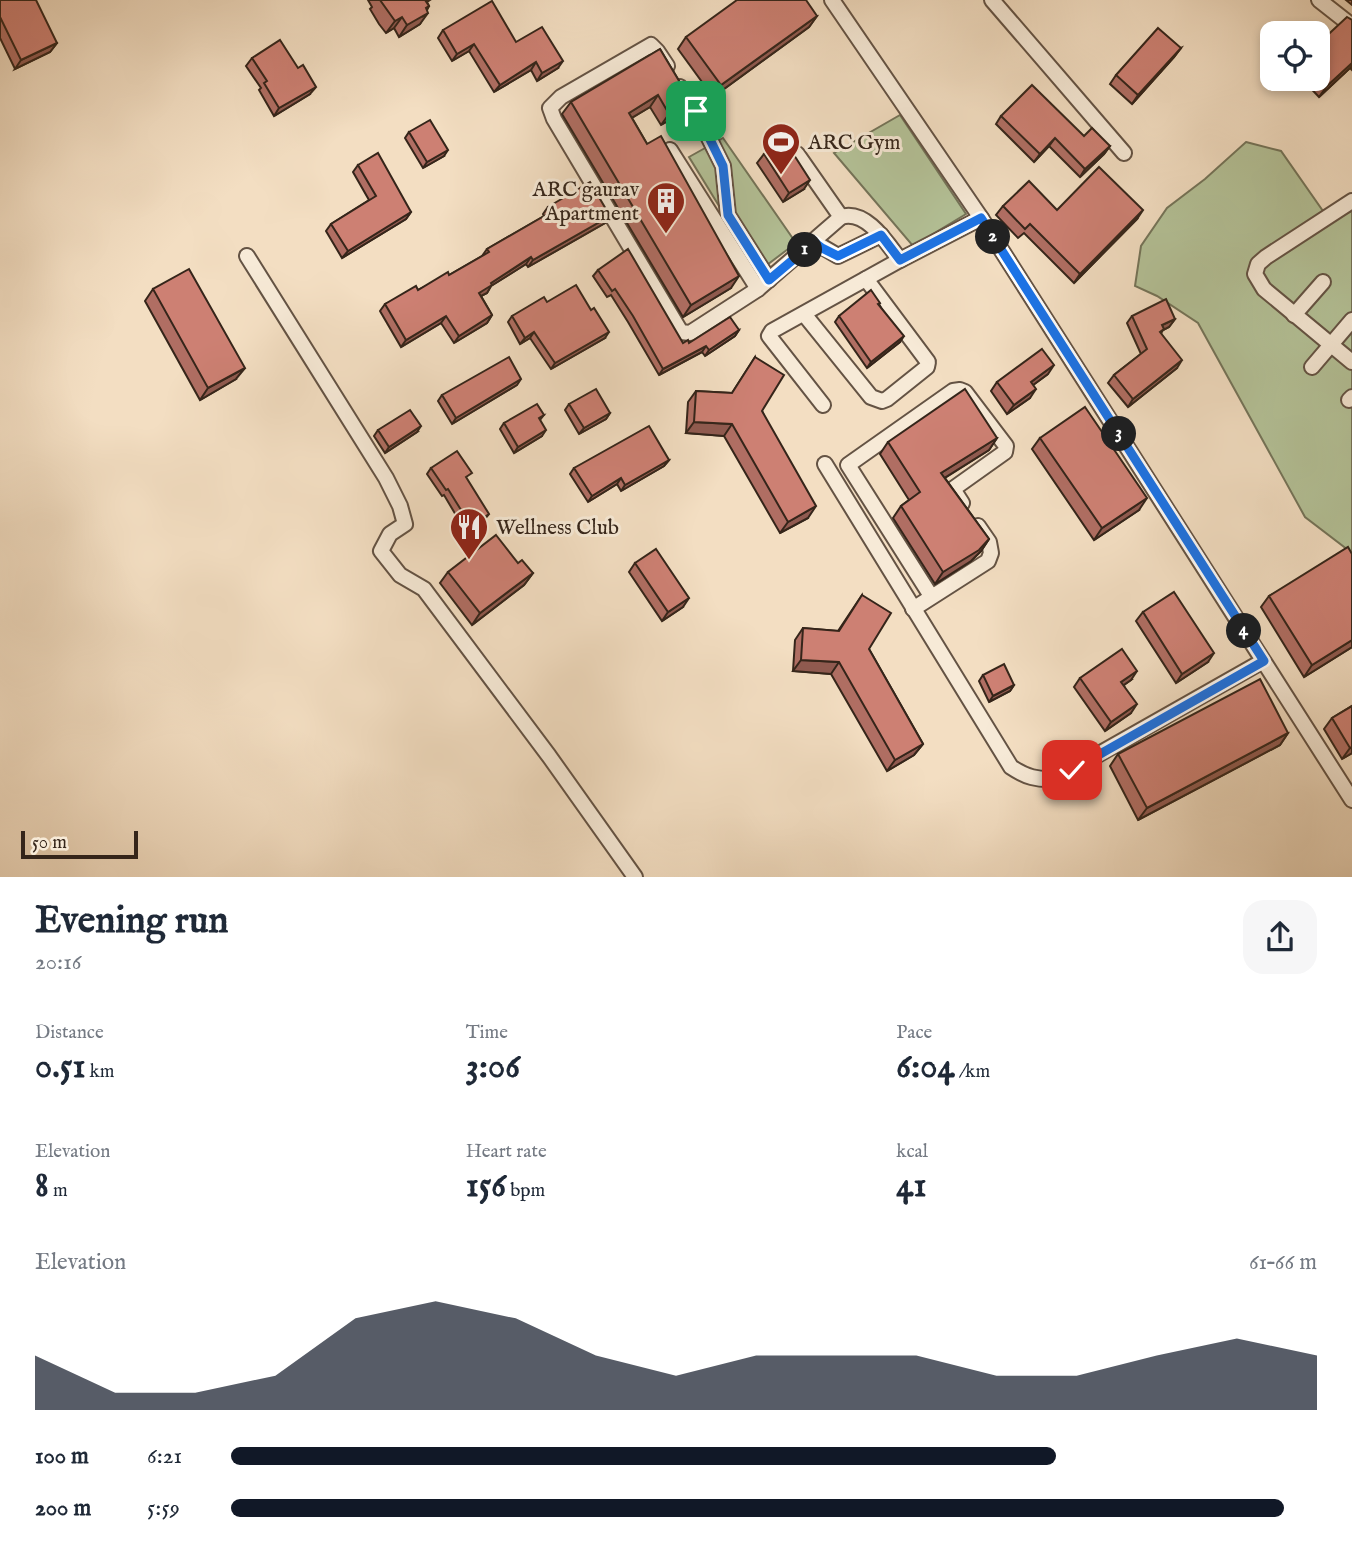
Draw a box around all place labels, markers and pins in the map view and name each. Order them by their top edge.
pin [666,81,726,141]
sports icon: ARC Gym [760,121,802,176]
place label: ARC Gym [807,130,901,157]
place label: ARC gaurav Apartment [531,177,640,228]
building icon: ARC gaurav Apartment [645,180,687,235]
pin: 2 [976,219,1010,254]
pin: 1 [788,232,822,268]
pin: 3 [1102,416,1136,452]
restaurant icon: Wellness Club [448,506,490,561]
place label: Wellness Club [496,515,619,542]
pin: 4 [1226,614,1262,648]
pin [1042,740,1102,800]

